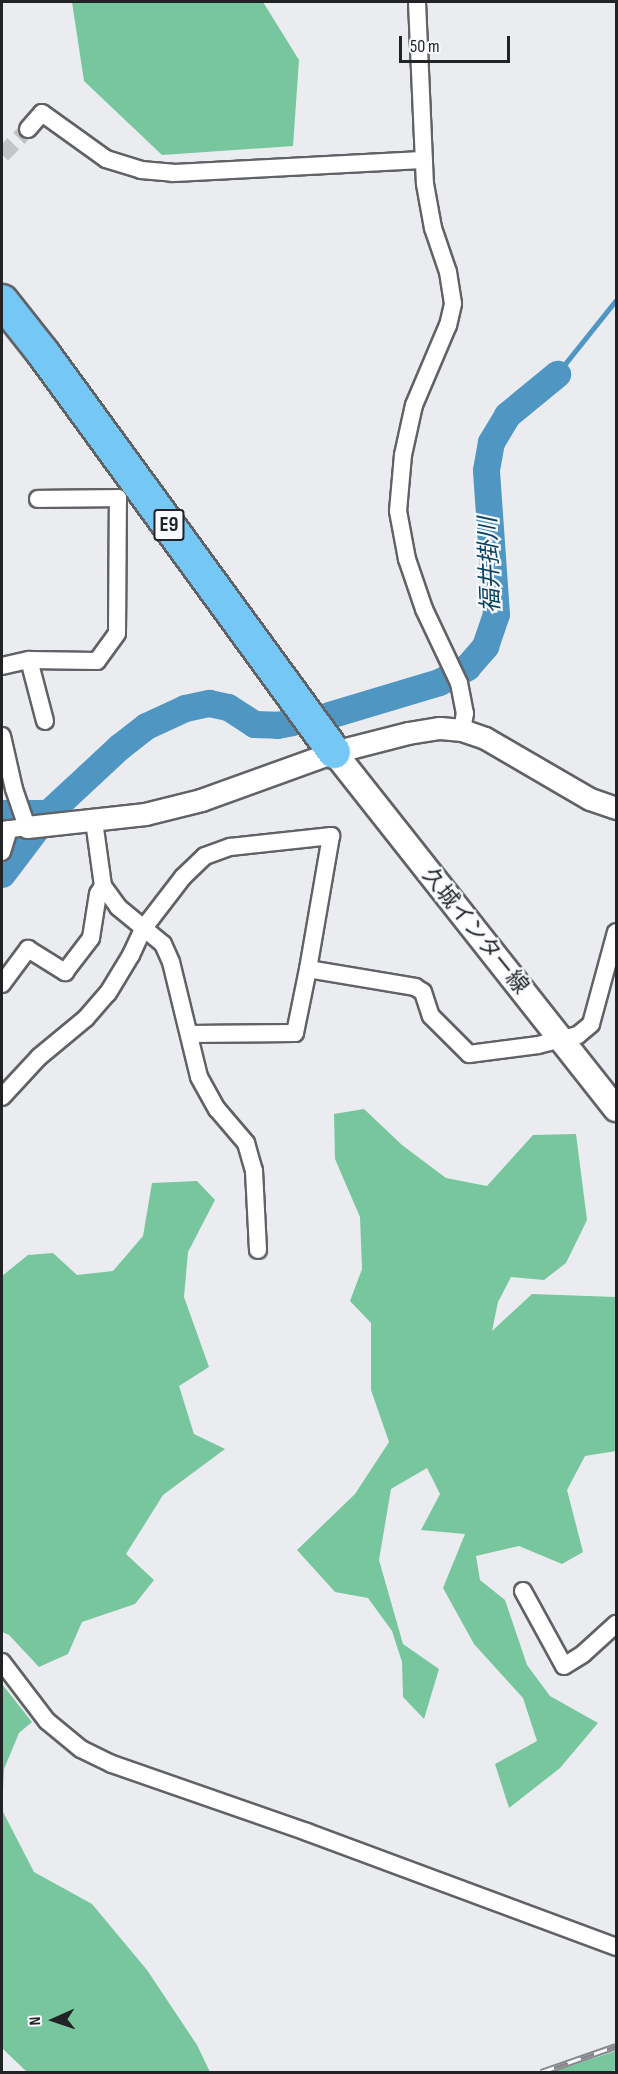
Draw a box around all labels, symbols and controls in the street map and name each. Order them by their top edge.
scale bar [402,24,513,62]
text: 50 m [410,36,440,57]
road number: E9 [152,507,186,543]
water label: 福井掛川 [474,517,506,613]
street label: 久城インター線 [416,863,534,999]
north arrow [24,1990,84,2050]
text: N [26,2016,45,2026]

